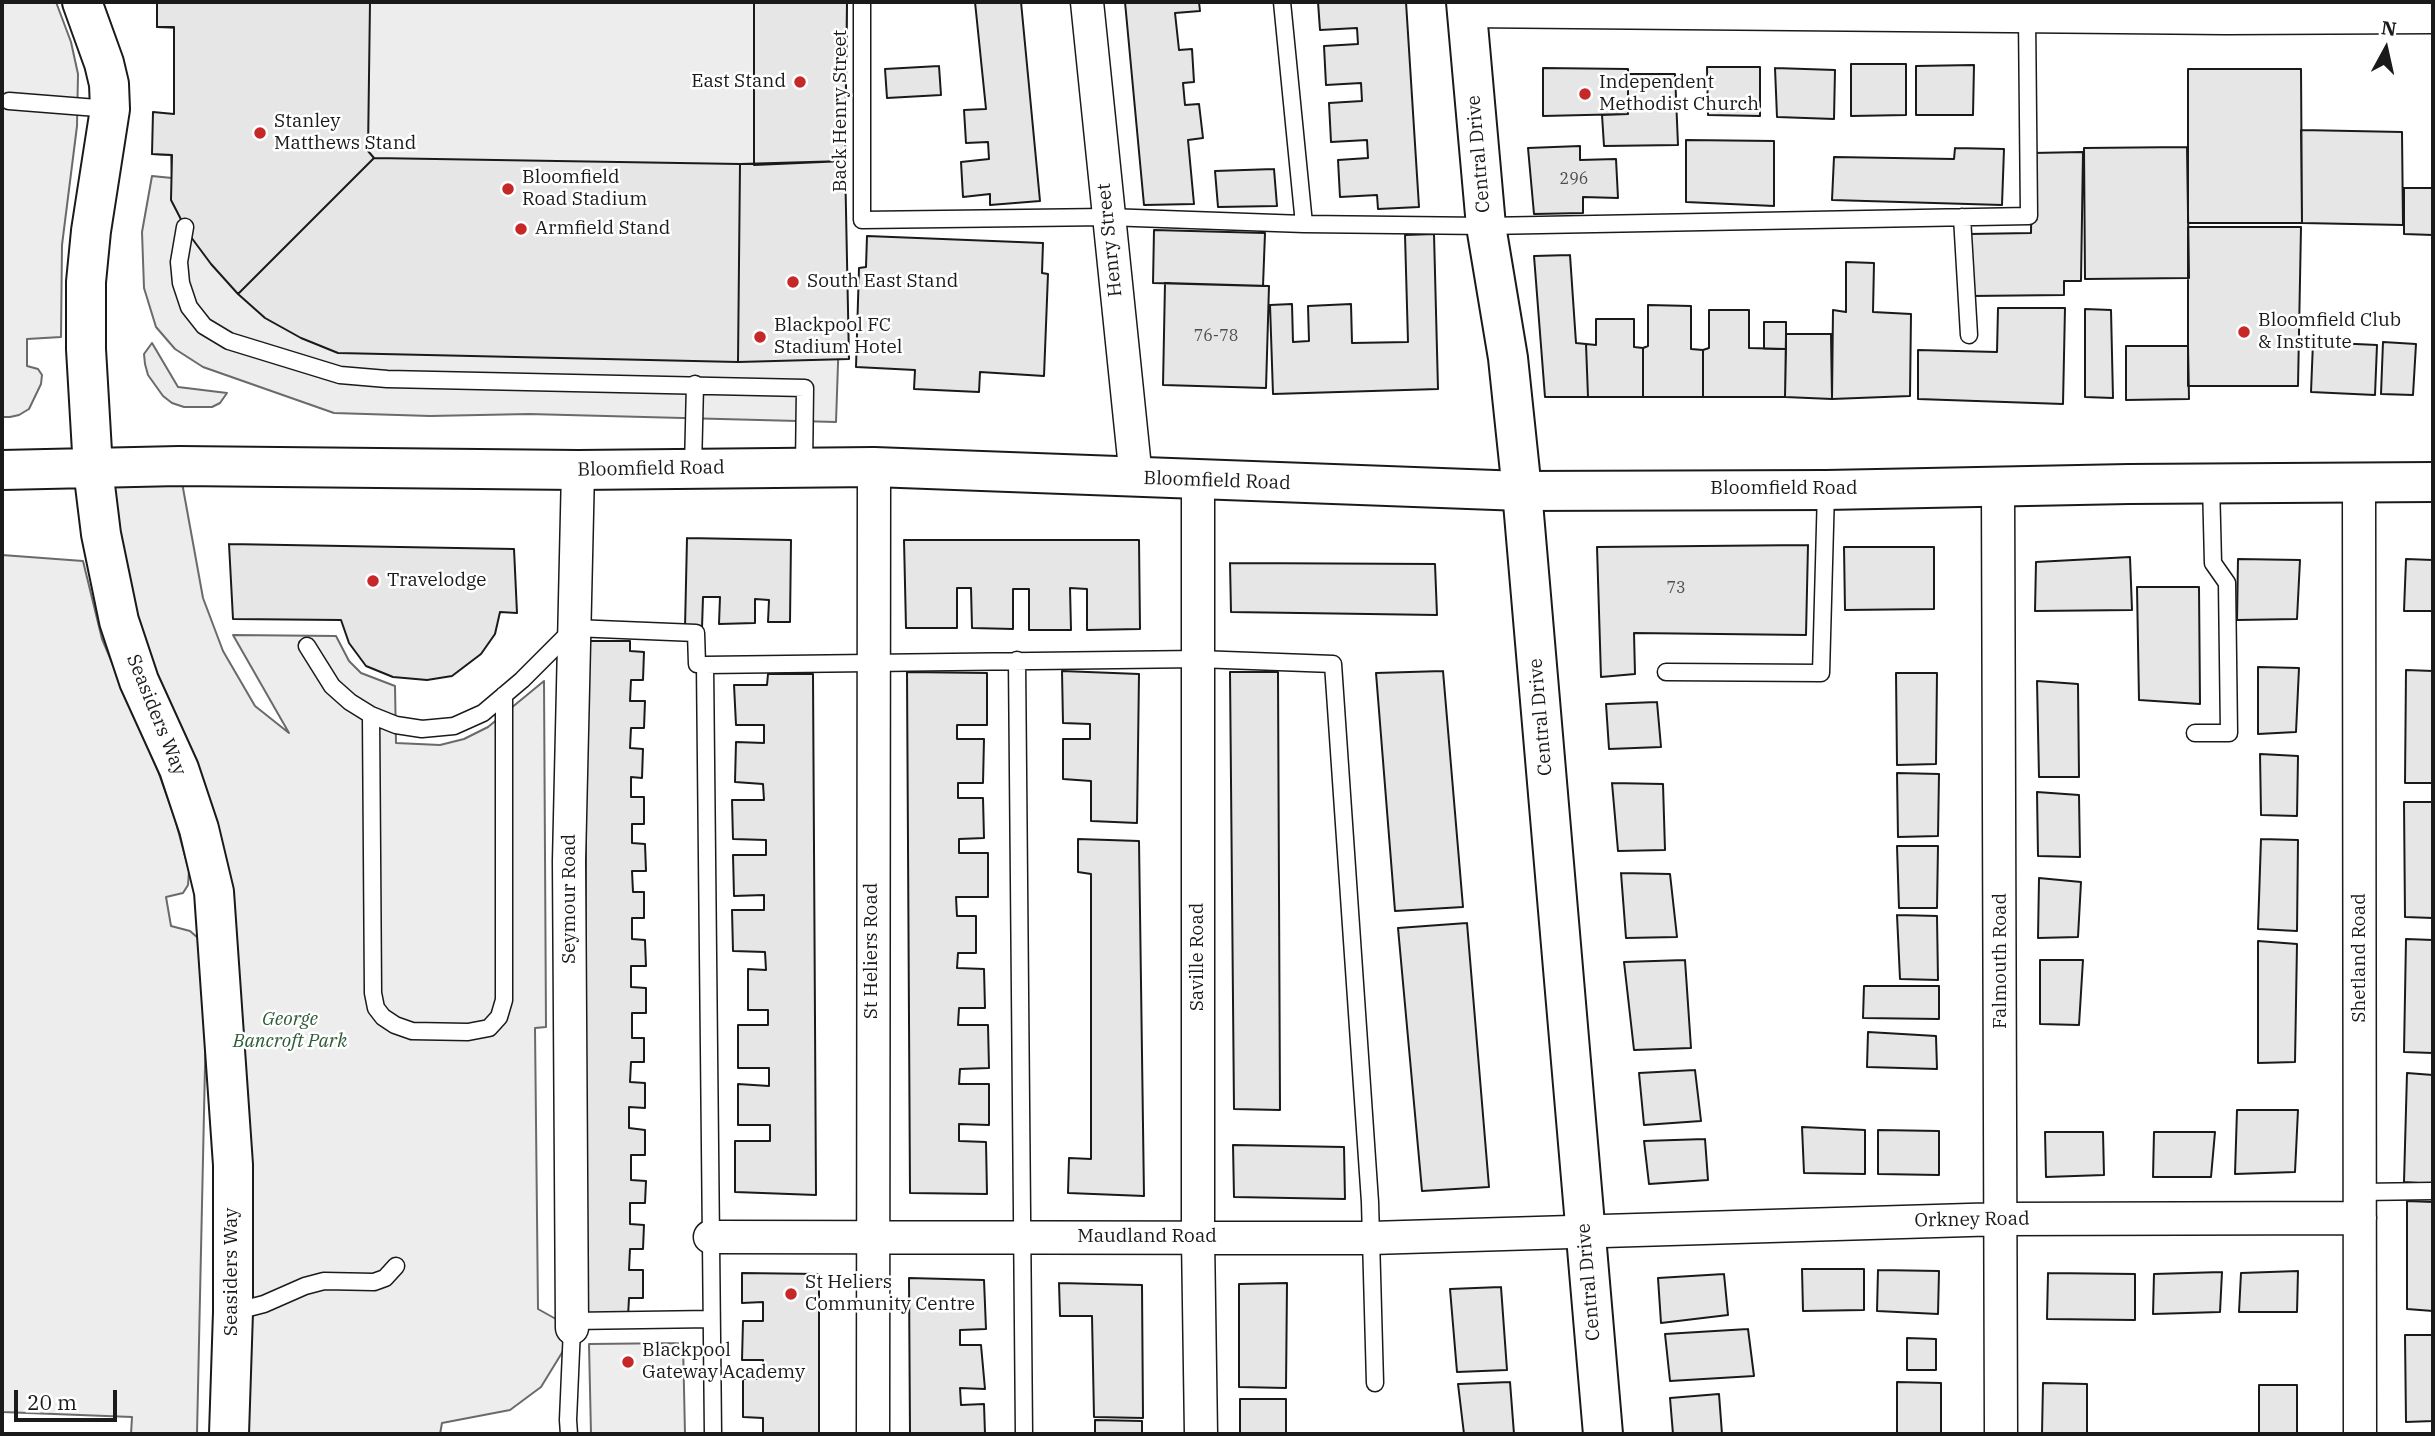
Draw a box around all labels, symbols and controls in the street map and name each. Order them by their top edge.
north arrow [2351,14,2421,84]
text: N [2380,15,2398,41]
street label: Back Henry Street [830,30,852,192]
place label: East Stand [691,71,786,93]
place label: Independent Methodist Church [1599,72,1759,116]
marker: East Stand [792,74,808,90]
marker: Independent Methodist Church [1577,86,1593,102]
street label: Central Drive [1462,94,1496,214]
place label: Stanley Matthews Stand [274,111,416,155]
marker: Stanley Matthews Stand [252,125,268,141]
place label: Bloomfield Road Stadium [522,167,647,211]
house number: 296 [1560,169,1588,189]
marker: Bloomfield Road Stadium [500,181,516,197]
street label: Henry Street [1093,182,1127,298]
place label: Armfield Stand [535,218,670,240]
marker: Armfield Stand [513,221,529,237]
place label: South East Stand [807,271,958,293]
marker: South East Stand [785,274,801,290]
place label: Bloomfield Club & Institute [2258,310,2401,354]
place label: Blackpool FC Stadium Hotel [774,315,902,359]
marker: Bloomfield Club & Institute [2236,324,2252,340]
house number: 76-78 [1194,326,1238,346]
marker: Blackpool FC Stadium Hotel [752,329,768,345]
street label: Bloomfield Road [577,456,725,482]
street label: Bloomfield Road [1143,467,1291,495]
street label: Bloomfield Road [1710,478,1858,500]
place label: Travelodge [387,570,486,592]
marker: Travelodge [365,573,381,589]
house number: 73 [1666,578,1686,598]
street label: Seasiders Way [121,651,191,779]
street label: Central Drive [1524,657,1558,777]
street label: Seymour Road [559,834,581,964]
street label: St Heliers Road [861,883,883,1019]
street label: Falmouth Road [1990,893,2012,1029]
street label: Shetland Road [2349,893,2371,1023]
street label: Saville Road [1187,903,1209,1011]
park label: George Bancroft Park [233,1009,347,1053]
street label: Seasiders Way [221,1208,243,1336]
street label: Orkney Road [1914,1208,2030,1232]
street label: Central Drive [1572,1222,1606,1342]
street label: Maudland Road [1077,1226,1217,1248]
place label: St Heliers Community Centre [805,1272,975,1316]
marker: St Heliers Community Centre [783,1286,799,1302]
place label: Blackpool Gateway Academy [642,1340,805,1384]
marker: Blackpool Gateway Academy [620,1354,636,1370]
scale bar [18,1376,121,1420]
text: 20 m [27,1388,77,1416]

